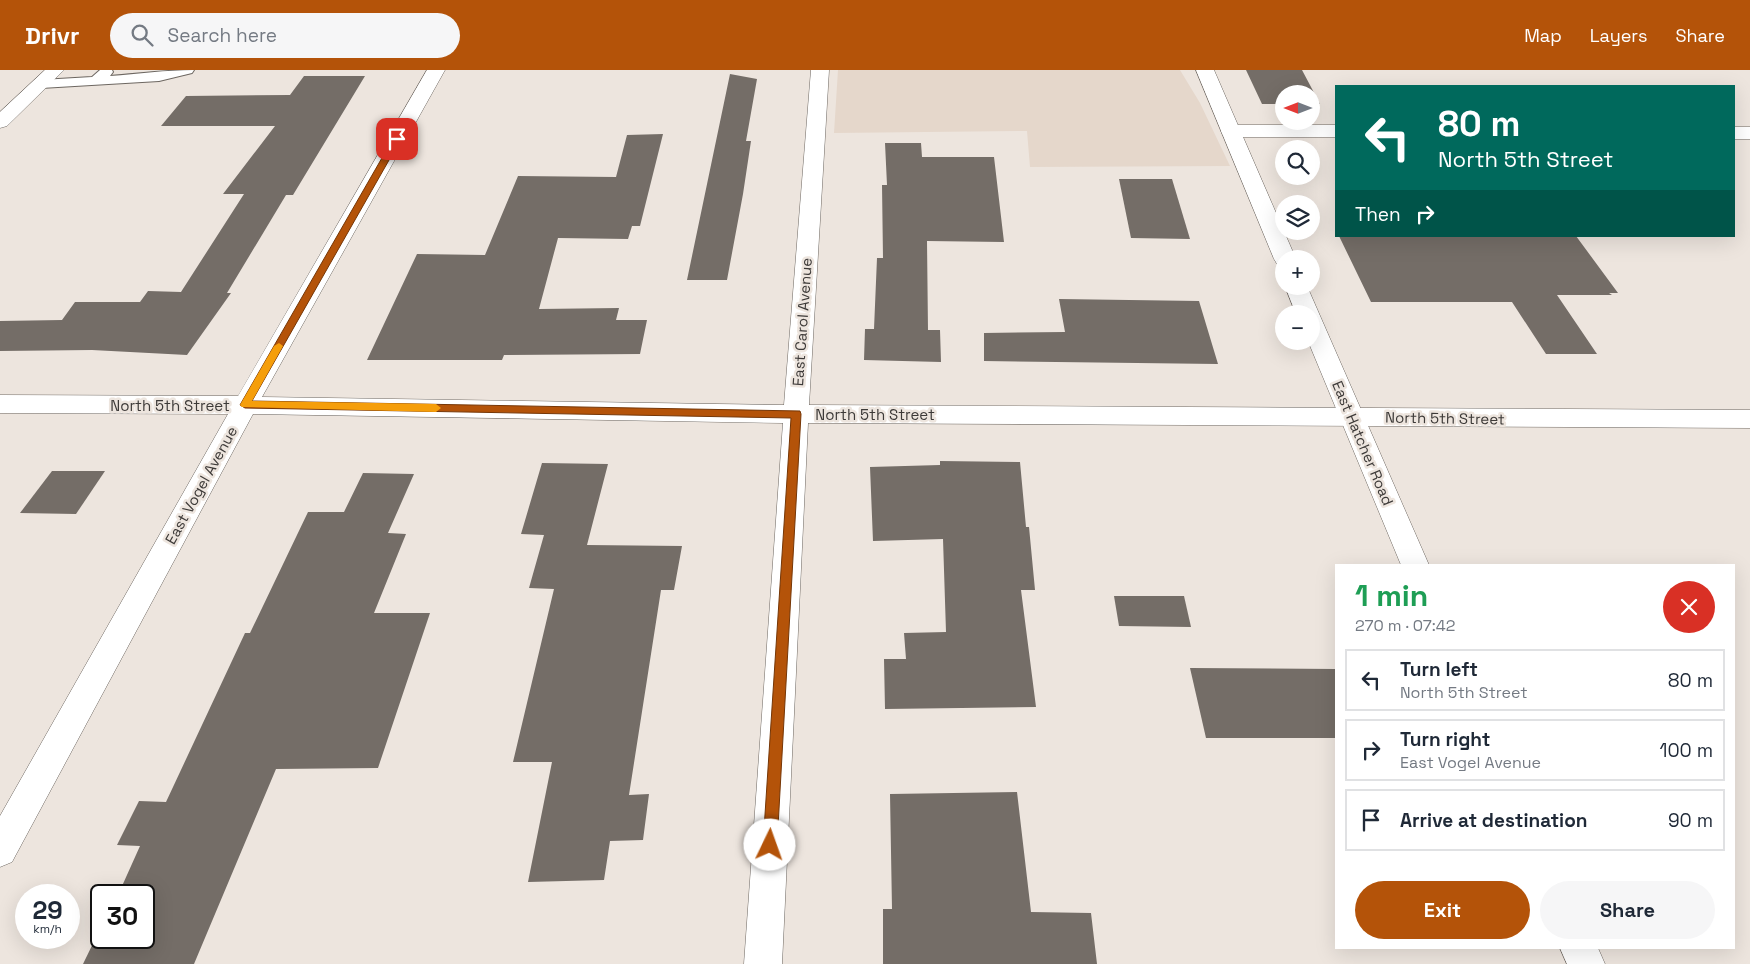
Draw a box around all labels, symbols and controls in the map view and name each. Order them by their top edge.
search box [110,13,460,58]
text: Drivr [25,20,80,51]
icon: search [128,21,156,49]
text: Search here [168,23,277,48]
text: Map [1524,24,1562,47]
text: Layers [1590,24,1647,47]
text: Share [1675,24,1725,47]
north arrow [1275,85,1320,130]
map controls [1275,85,1320,350]
text: 80 m [1438,102,1520,146]
icon: left [1355,105,1420,170]
pin [376,118,418,160]
icon: arrive [383,125,411,153]
button: search [1275,140,1320,185]
text: North 5th Street [1438,145,1613,173]
button: layers [1275,195,1320,240]
icon: right [1411,200,1439,228]
text: Then [1355,202,1401,227]
button: + [1275,250,1320,295]
street label: East Carol Avenue [788,257,816,387]
button: − [1275,305,1320,350]
street label: East Hatcher Road [1328,378,1398,508]
street label: North 5th Street [110,396,230,415]
street label: North 5th Street [815,405,935,424]
street label: North 5th Street [1385,407,1505,429]
street label: East Vogel Avenue [161,423,241,547]
text: 1 min [1355,576,1428,615]
button: close [1663,581,1715,633]
text: 270 m · 07:42 [1355,615,1455,636]
text: Turn left [1400,657,1478,682]
icon: left [1357,666,1385,694]
text: 80 m [1668,668,1713,693]
text: North 5th Street [1400,682,1528,703]
text: Turn right [1400,727,1490,752]
icon: right [1357,736,1385,764]
text: 100 m [1659,738,1713,763]
text: East Vogel Avenue [1400,752,1541,773]
icon: arrive [1357,806,1385,834]
text: Arrive at destination [1400,808,1588,833]
text: 90 m [1668,808,1713,833]
position arrow [743,818,795,870]
button: Exit [1355,881,1530,939]
button: Share [1540,881,1715,939]
speed limit sign: 30 [90,884,155,949]
text: 29 [32,894,63,926]
text: km/h [33,921,62,937]

